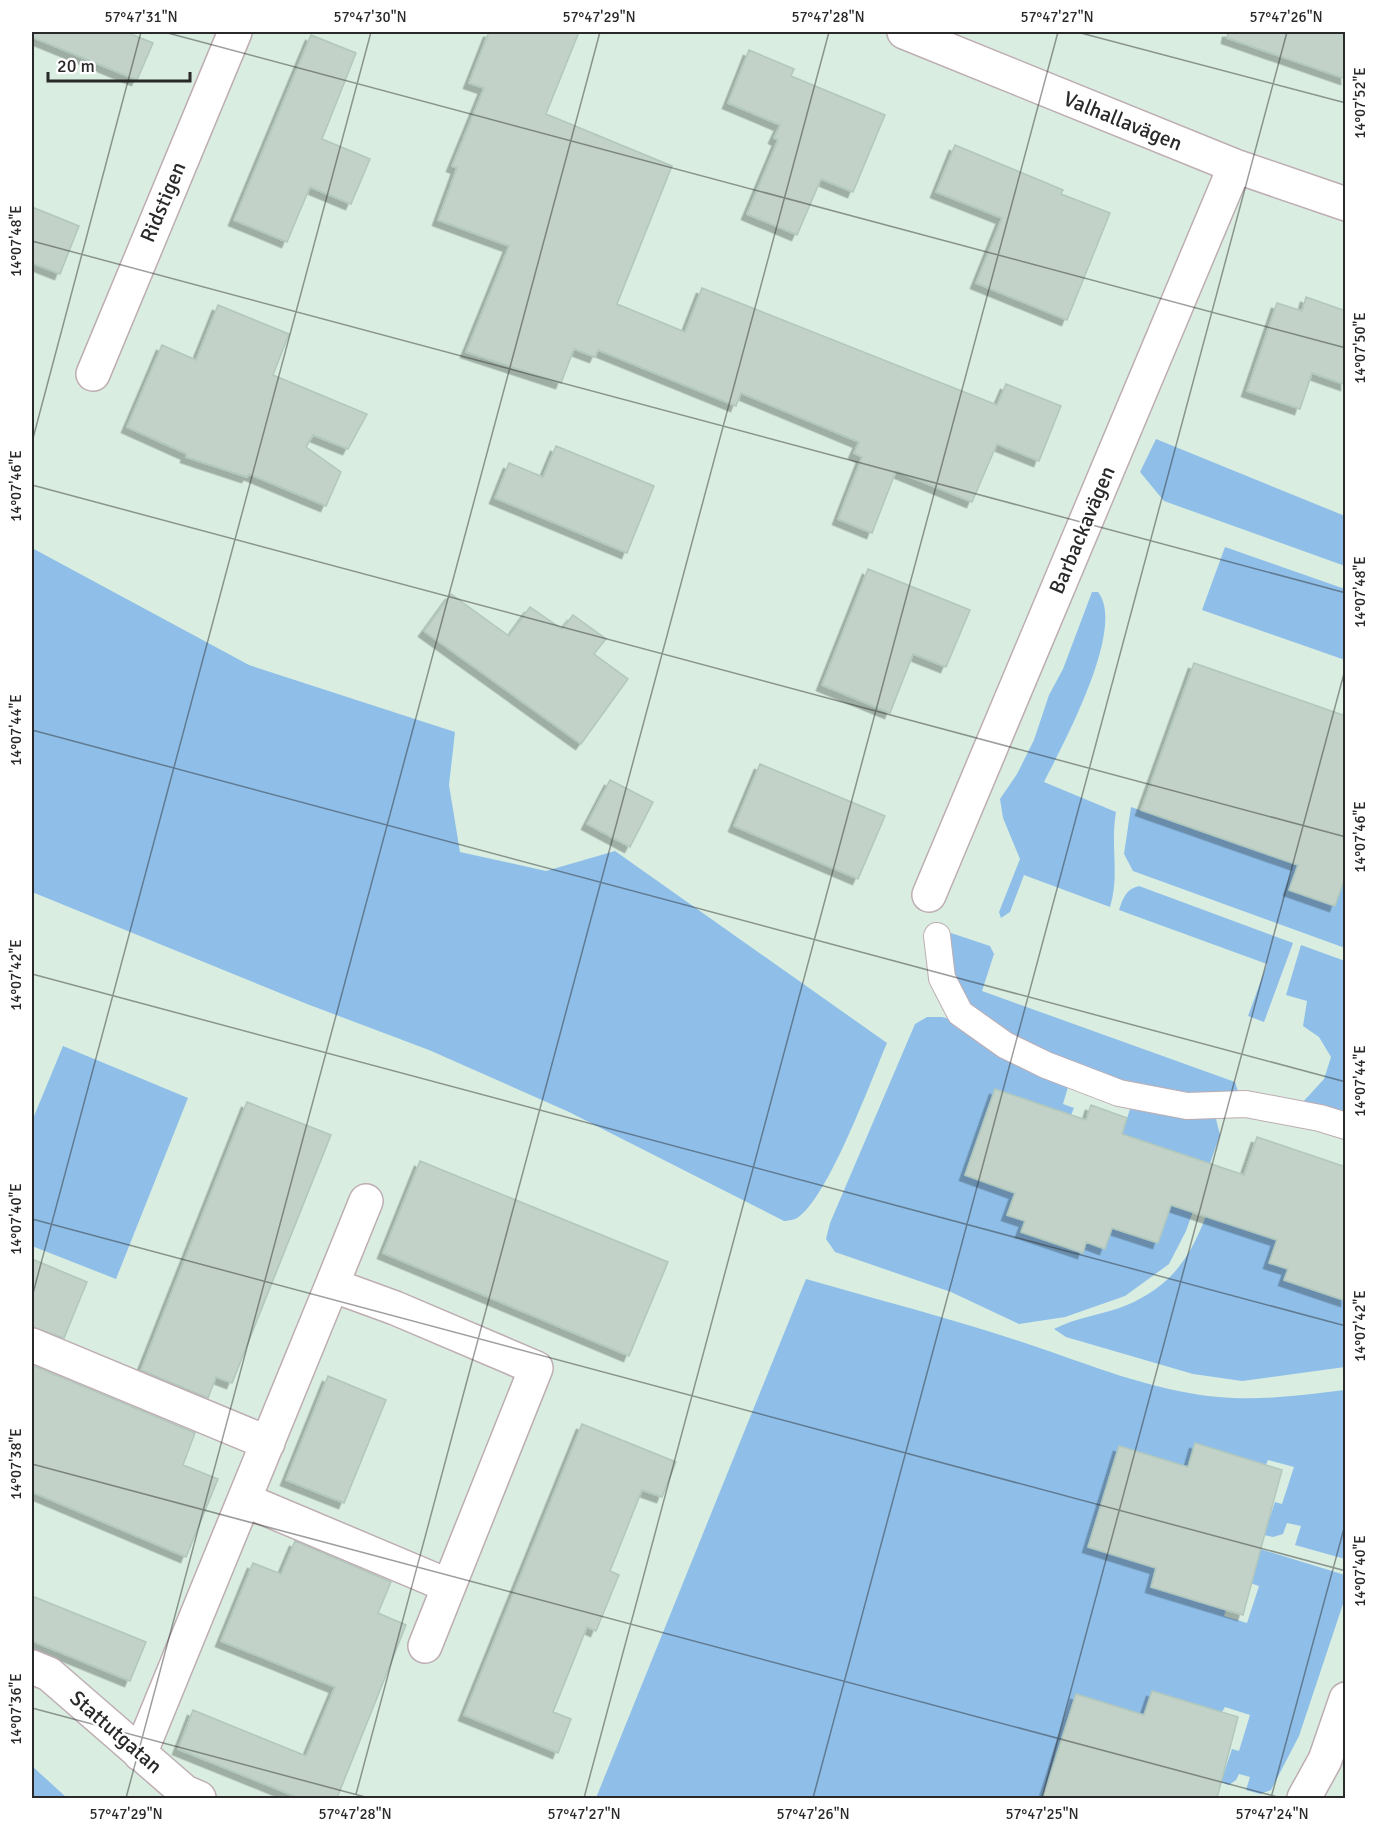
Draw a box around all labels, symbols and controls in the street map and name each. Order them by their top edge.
text: 57°47'31"N [104,8,178,26]
text: 57°47'30"N [333,8,407,26]
text: 57°47'29"N [562,8,636,26]
text: 57°47'28"N [791,8,865,26]
text: 57°47'27"N [1020,8,1094,26]
text: 57°47'26"N [1249,8,1323,26]
scale bar [48,45,190,83]
text: 20 m [57,55,95,77]
text: 14°07'52"E [1351,67,1369,139]
street label: Valhallavägen [1060,85,1186,157]
street label: Ridstigen [134,158,192,246]
text: 14°07'48"E [7,205,25,277]
text: 14°07'50"E [1351,312,1369,384]
text: 14°07'46"E [7,450,25,522]
street label: Barbackavägen [1043,462,1121,598]
text: 14°07'48"E [1351,556,1369,628]
text: 14°07'44"E [7,694,25,766]
text: 14°07'46"E [1351,801,1369,873]
text: 14°07'42"E [7,939,25,1011]
text: 14°07'44"E [1351,1045,1369,1117]
text: 14°07'40"E [7,1183,25,1255]
text: 14°07'42"E [1351,1290,1369,1362]
text: 14°07'38"E [7,1428,25,1500]
text: 14°07'40"E [1351,1535,1369,1607]
text: 14°07'36"E [7,1673,25,1745]
street label: Stattutgatan [65,1685,167,1779]
text: 57°47'29"N [89,1805,163,1823]
text: 57°47'28"N [318,1805,392,1823]
text: 57°47'27"N [547,1805,621,1823]
text: 57°47'26"N [776,1805,850,1823]
text: 57°47'25"N [1005,1805,1079,1823]
text: 57°47'24"N [1235,1805,1309,1823]

